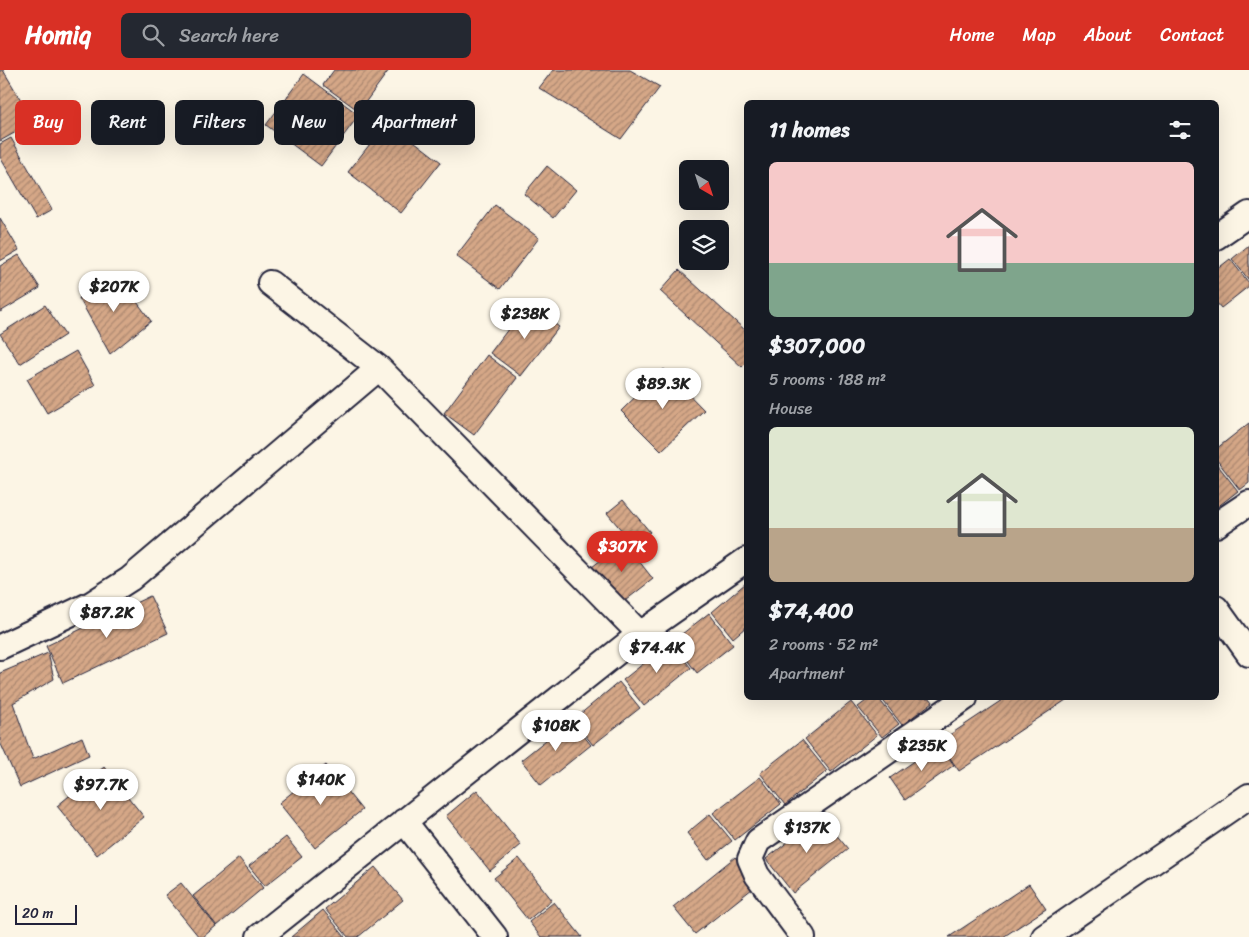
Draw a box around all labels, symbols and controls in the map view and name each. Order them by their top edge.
search box [121,13,471,58]
text: Homiq [25,14,91,56]
text: Search here [179,19,279,52]
text: Home [950,19,995,51]
text: Map [1023,19,1056,51]
text: About [1084,19,1132,51]
text: Contact [1160,19,1224,51]
icon: search [139,21,167,49]
chip: Buy [15,100,81,145]
chip: Rent [91,100,165,145]
chip: Filters [175,100,264,145]
chip: New [274,100,344,145]
chip: Apartment [354,100,475,145]
text: 11 homes [769,111,850,149]
icon: filters [1166,116,1194,144]
north arrow [679,160,729,210]
map controls [679,160,729,270]
icon: home [937,195,1027,285]
button: layers [679,220,729,270]
pin: $207K [79,270,149,313]
text: $207K [90,272,138,301]
pin: $238K [490,298,560,340]
text: $238K [501,299,549,328]
text: $307,000 [769,327,865,365]
text: 5 rooms · 188 m² [769,365,886,394]
pin: $89.3K [622,368,704,410]
text: $89.3K [636,369,690,398]
text: House [769,394,812,423]
icon: home [937,460,1027,550]
pin: $307K [587,530,657,573]
text: $307K [598,532,646,561]
text: $74,400 [769,592,854,630]
pin: $87.2K [66,596,148,639]
text: $87.2K [80,598,134,627]
text: 2 rooms · 52 m² [769,630,878,659]
pin: $74.4K [616,632,698,674]
text: $74.4K [630,633,684,662]
text: Apartment [769,659,845,688]
pin: $108K [521,710,591,752]
text: $108K [532,711,580,740]
pin: $235K [887,730,957,772]
text: $235K [898,731,946,760]
pin: $140K [286,764,356,806]
text: $140K [297,765,345,794]
pin: $97.7K [60,768,142,811]
text: $97.7K [74,770,128,799]
pin: $137K [772,812,842,854]
text: $137K [784,813,830,842]
text: 20 m [22,901,53,926]
scale bar [15,902,78,925]

